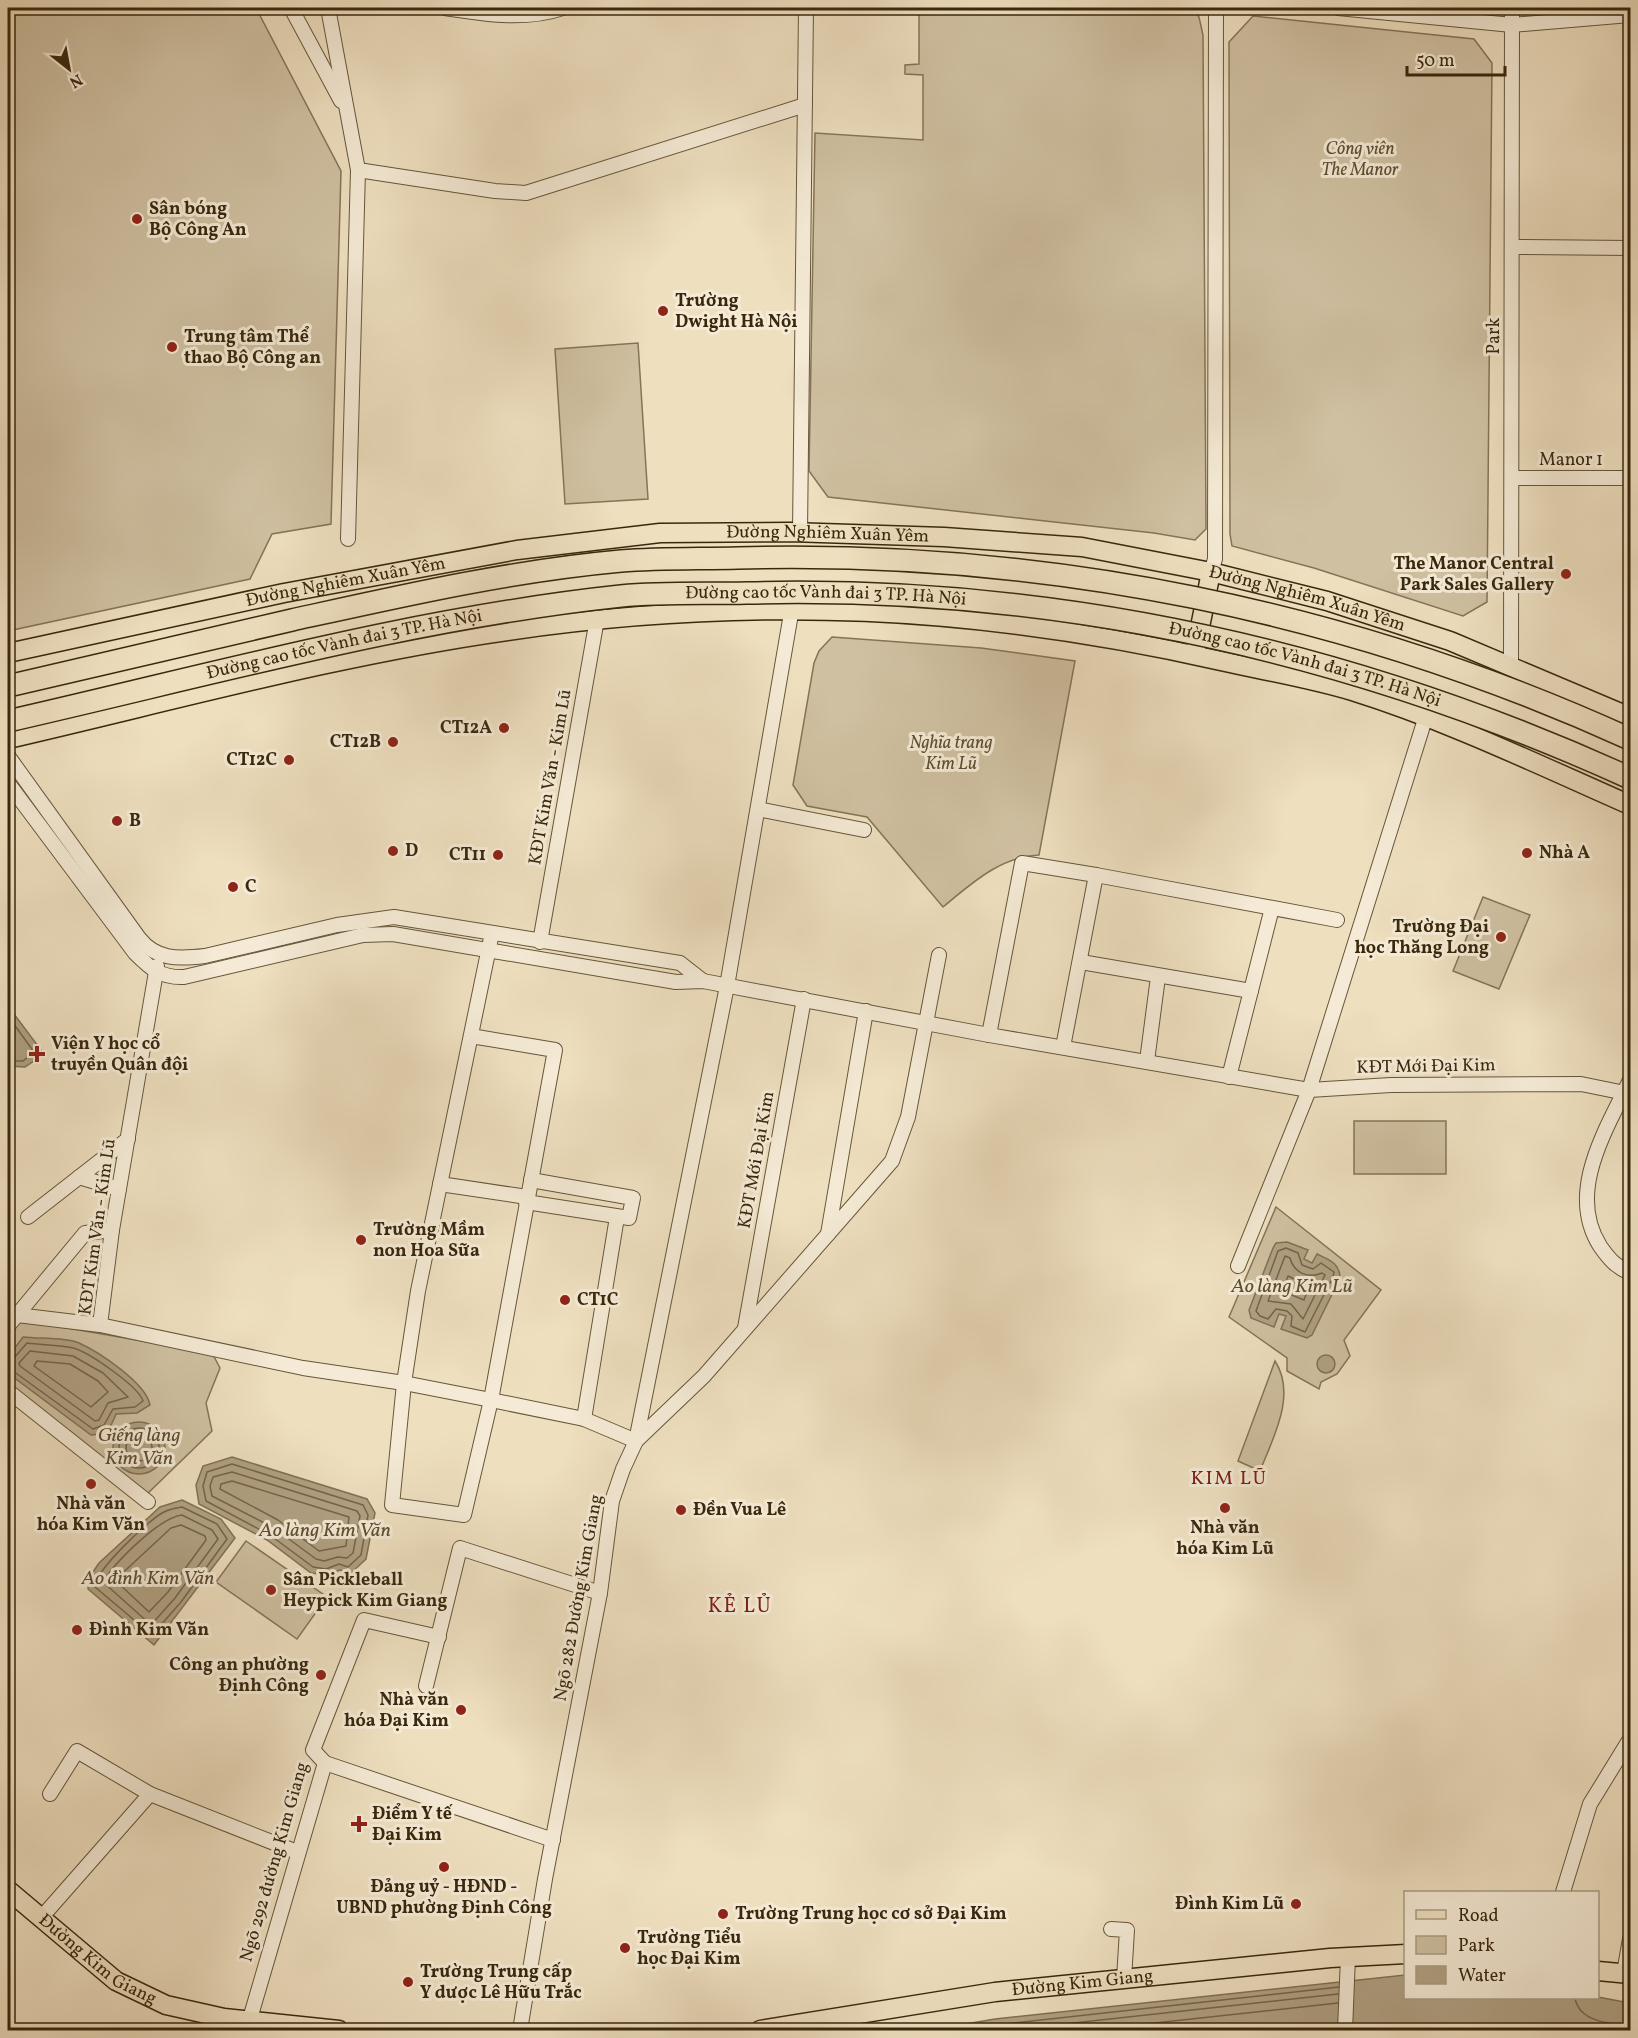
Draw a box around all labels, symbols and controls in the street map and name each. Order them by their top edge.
north arrow [39,39,99,99]
scale bar [1407,39,1504,77]
text: 50 m [1416,49,1455,74]
text: N [65,68,86,93]
park label: Công viên The Manor [1321,137,1399,183]
place label: Sân bóng Bộ Công An [149,197,247,243]
marker: Sân bóng Bộ Công An [130,212,144,226]
place label: Trường Dwight Hà Nội [675,289,798,335]
marker: Trường Dwight Hà Nội [656,304,670,318]
street label: Park [1482,317,1507,354]
place label: Trung tâm Thể thao Bộ Công an [184,325,321,371]
marker: Trung tâm Thể thao Bộ Công an [165,340,179,354]
street label: Manor 1 [1539,448,1603,473]
street label: Đường Nghiêm Xuân Yêm [726,519,929,549]
street label: Đường Nghiêm Xuân Yêm [243,551,448,613]
place label: The Manor Central Park Sales Gallery [1393,552,1554,598]
street label: Đường Nghiêm Xuân Yêm [1206,559,1409,638]
marker: The Manor Central Park Sales Gallery [1559,567,1573,581]
street label: Đường cao tốc Vành đai 3 TP. Hà Nội [685,580,967,612]
street label: Đường cao tốc Vành đai 3 TP. Hà Nội [204,603,484,686]
street label: Đường cao tốc Vành đai 3 TP. Hà Nội [1166,616,1444,714]
street label: KĐT Kim Văn - Kim Lũ [523,687,579,867]
place label: CT12A [440,716,492,741]
marker: CT12A [497,721,511,735]
place label: CT12B [330,730,381,755]
park label: Nghĩa trang Kim Lũ [910,731,992,777]
marker: CT12B [386,735,400,749]
place label: CT12C [226,748,277,773]
marker: CT12C [282,753,296,767]
place label: B [129,809,141,834]
marker: B [110,814,124,828]
place label: D [405,839,418,864]
place label: Nhà A [1539,841,1590,866]
place label: CT11 [449,843,486,868]
marker: D [386,844,400,858]
marker: Nhà A [1520,846,1534,860]
marker: CT11 [491,848,505,862]
place label: C [245,875,257,900]
marker: C [226,880,240,894]
place label: Trường Đại học Thăng Long [1354,915,1489,961]
marker: Trường Đại học Thăng Long [1494,930,1508,944]
place label: Viện Y học cổ truyền Quân đội [51,1032,188,1078]
marker: Viện Y học cổ truyền Quân đội [28,1045,46,1063]
street label: KĐT Mới Đại Kim [1356,1053,1496,1081]
street label: KĐT Mới Đại Kim [733,1089,781,1231]
street label: KĐT Kim Văn - Kim Lũ [73,1137,123,1317]
place label: Trường Mầm non Hoa Sữa [373,1218,485,1264]
marker: Trường Mầm non Hoa Sữa [354,1233,368,1247]
water label: Ao làng Kim Lũ [1230,1273,1353,1301]
place label: CT1C [577,1288,618,1313]
marker: CT1C [558,1293,572,1307]
water label: Giếng làng Kim Văn [98,1422,180,1473]
district label: KIM LŨ [1191,1465,1267,1493]
marker: Nhà văn hóa Kim Văn [84,1477,98,1491]
place label: Nhà văn hóa Kim Văn [37,1492,145,1538]
street label: Ngõ 282 Đường Kim Giang [548,1493,610,1703]
place label: Đền Vua Lê [693,1498,786,1523]
marker: Nhà văn hóa Kim Lũ [1218,1501,1232,1515]
marker: Đền Vua Lê [674,1503,688,1517]
place label: Nhà văn hóa Kim Lũ [1176,1516,1274,1562]
water label: Ao làng Kim Văn [258,1517,391,1545]
water label: Ao đình Kim Văn [81,1565,214,1593]
place label: Sân Pickleball Heypick Kim Giang [283,1568,447,1614]
marker: Sân Pickleball Heypick Kim Giang [264,1583,278,1597]
district label: KẺ LỦ [708,1592,772,1621]
place label: Đình Kim Văn [89,1618,209,1643]
marker: Đình Kim Văn [70,1623,84,1637]
place label: Công an phường Định Công [169,1653,309,1699]
marker: Công an phường Định Công [314,1668,328,1682]
place label: Nhà văn hóa Đại Kim [344,1688,449,1734]
marker: Nhà văn hóa Đại Kim [454,1703,468,1717]
street label: Ngõ 292 đường Kim Giang [234,1759,316,1965]
place label: Điểm Y tế Đại Kim [372,1802,453,1848]
marker: Điểm Y tế Đại Kim [350,1815,368,1833]
marker: Đảng uỷ - HĐND - UBND phường Định Công [437,1860,451,1874]
place label: Đảng uỷ - HĐND - UBND phường Định Công [336,1875,552,1921]
legend [1404,1891,1599,1999]
place label: Đình Kim Lũ [1175,1892,1284,1917]
marker: Đình Kim Lũ [1289,1897,1303,1911]
place label: Trường Trung học cơ sở Đại Kim [735,1902,1007,1927]
text: Road [1458,1904,1499,1929]
marker: Trường Trung học cơ sở Đại Kim [716,1907,730,1921]
street label: Đường Kim Giang [33,1908,161,2011]
place label: Trường Tiểu học Đại Kim [637,1926,741,1972]
text: Park [1458,1934,1495,1959]
marker: Trường Tiểu học Đại Kim [618,1941,632,1955]
place label: Trường Trung cấp Y dược Lê Hữu Trắc [420,1960,582,2006]
street label: Đường Kim Giang [1011,1964,1154,2003]
text: Water [1458,1964,1506,1989]
marker: Trường Trung cấp Y dược Lê Hữu Trắc [401,1975,415,1989]

